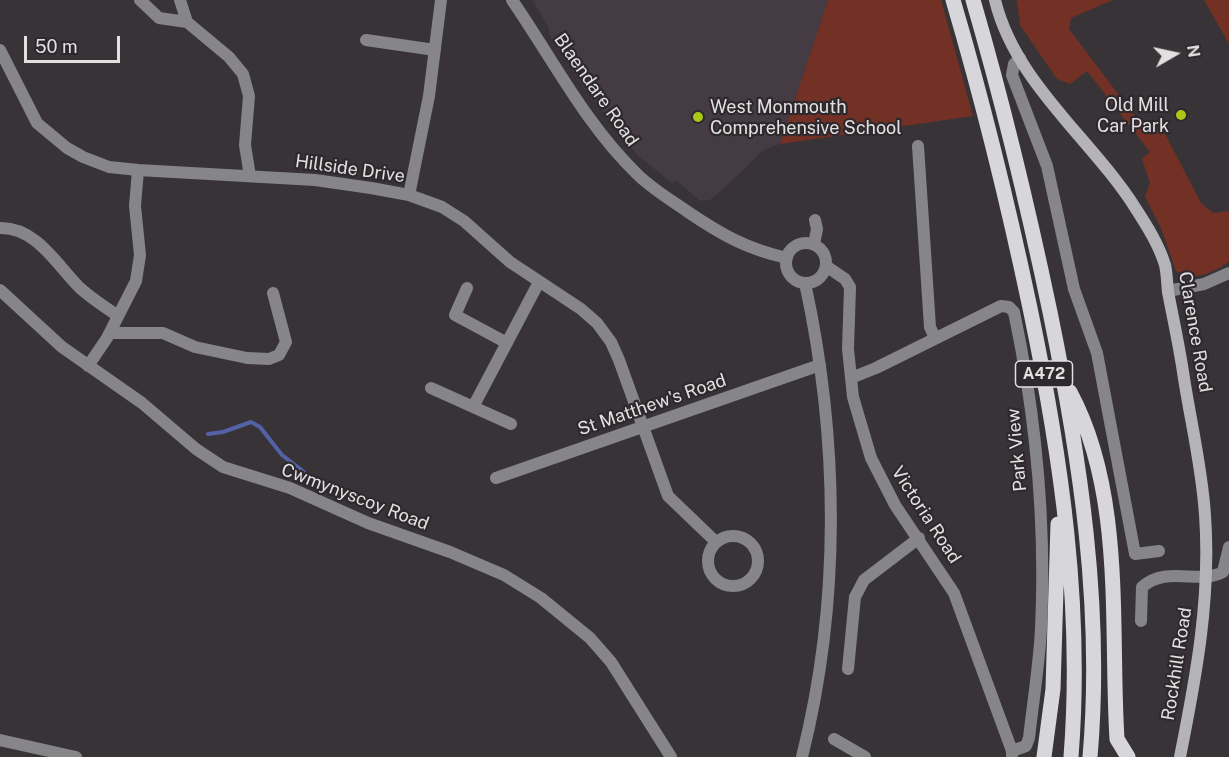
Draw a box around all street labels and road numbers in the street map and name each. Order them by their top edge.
street label: Blaendare Road [549,29,643,151]
street label: Hillside Drive [294,151,406,187]
street label: Clarence Road [1174,270,1216,394]
road number: A472 [1016,361,1072,387]
street label: St Matthew's Road [575,369,729,441]
street label: Park View [1003,408,1031,492]
street label: Cwmynyscoy Road [278,459,432,535]
street label: Victoria Road [887,462,965,568]
street label: Rockhill Road [1157,606,1197,722]

